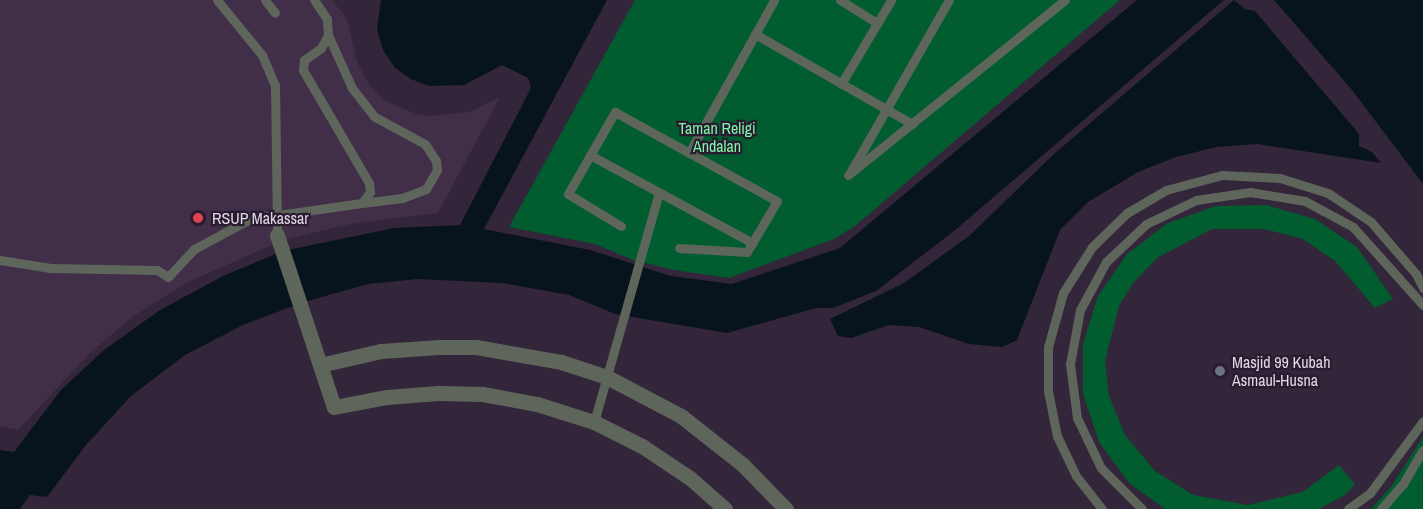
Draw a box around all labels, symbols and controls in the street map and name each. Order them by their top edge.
park label: Taman Religi Andalan [678,118,756,156]
place label: RSUP Makassar [212,208,309,228]
marker: RSUP Makassar [189,209,207,227]
place label: Masjid 99 Kubah Asmaul-Husna [1232,352,1330,390]
marker: Masjid 99 Kubah Asmaul-Husna [1213,364,1227,378]

